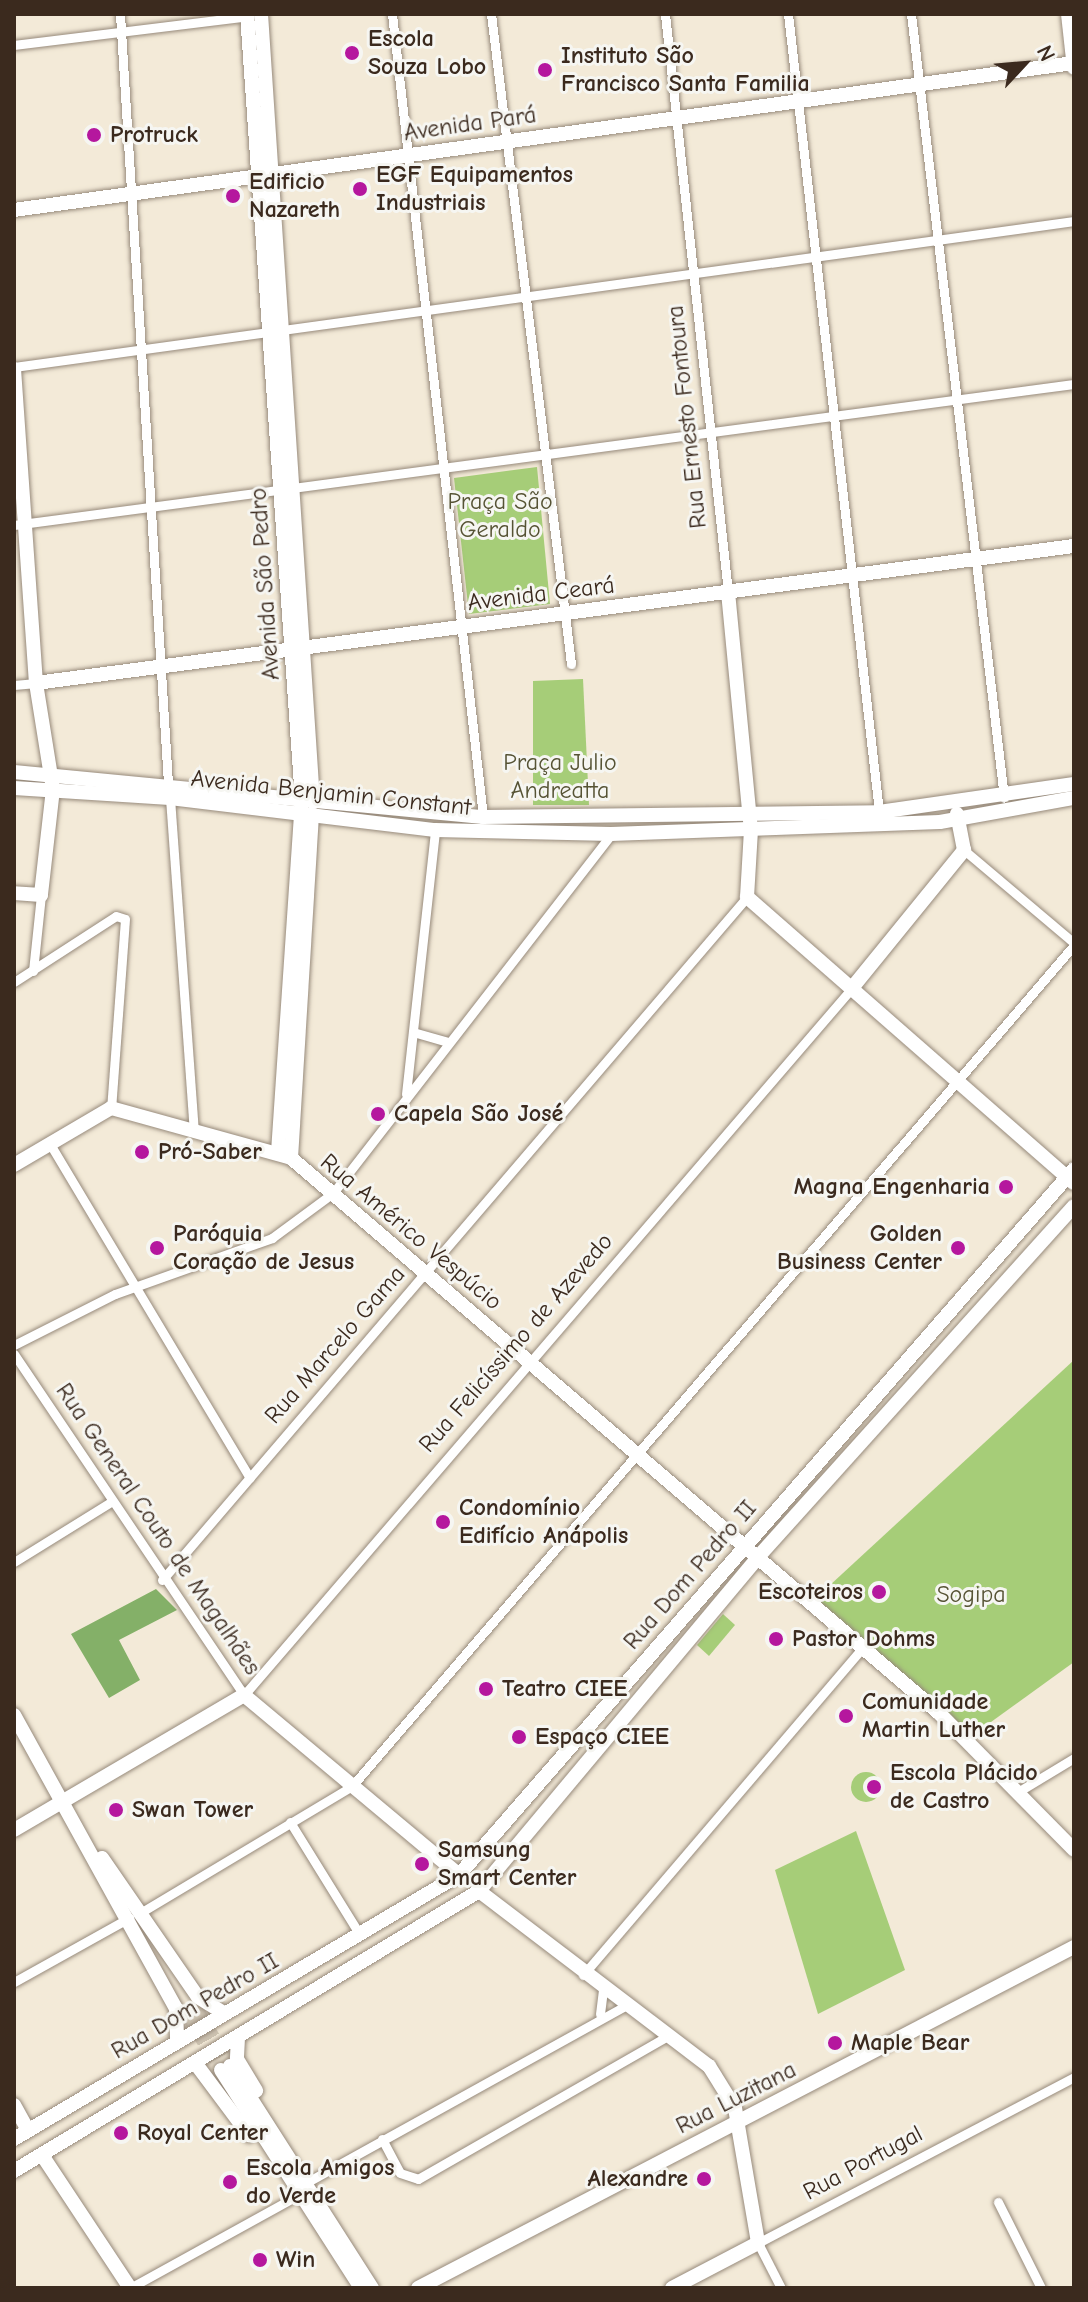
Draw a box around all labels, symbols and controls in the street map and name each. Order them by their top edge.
north arrow [984,24,1064,104]
place label: Escola Souza Lobo [368,25,486,81]
text: N [1031,41,1060,66]
place label: Instituto São Francisco Santa Familia [561,42,810,98]
marker: Escola Souza Lobo [343,44,361,62]
marker: Instituto São Francisco Santa Familia [536,61,554,79]
street label: Avenida Pará [402,100,538,148]
place label: Protruck [110,121,198,149]
marker: Protruck [85,126,103,144]
place label: EGF Equipamentos Industriais [376,161,573,217]
place label: Edificio Nazareth [249,168,340,224]
marker: EGF Equipamentos Industriais [351,180,369,198]
marker: Edificio Nazareth [224,187,242,205]
street label: Rua Ernesto Fontoura [661,304,713,530]
street label: Avenida São Pedro [244,487,286,681]
park label: Praça São Geraldo [447,488,553,544]
street label: Avenida Ceará [466,571,616,617]
park label: Praça Julio Andreatta [503,749,617,805]
street label: Avenida Benjamin Constant [189,764,473,822]
place label: Capela São José [394,1100,563,1128]
marker: Capela São José [369,1105,387,1123]
place label: Pró-Saber [158,1138,262,1166]
marker: Pró-Saber [133,1143,151,1161]
street label: Rua Américo Vespúcio [314,1148,508,1316]
place label: Magna Engenharia [794,1173,990,1201]
marker: Magna Engenharia [997,1178,1015,1196]
place label: Paróquia Coração de Jesus [173,1220,354,1276]
place label: Golden Business Center [777,1220,942,1276]
street label: Rua Felicíssimo de Azevedo [413,1228,619,1458]
marker: Paróquia Coração de Jesus [148,1239,166,1257]
marker: Golden Business Center [949,1239,967,1257]
street label: Rua Marcelo Gama [259,1260,411,1430]
street label: Rua General Couto de Magalhães [49,1378,267,1680]
place label: Condomínio Edifício Anápolis [459,1494,628,1550]
street label: Rua Dom Pedro II [617,1494,763,1656]
marker: Condomínio Edifício Anápolis [434,1513,452,1531]
place label: Escoteiros [758,1578,863,1606]
park label: Sogipa [936,1581,1006,1609]
marker: Escoteiros [870,1583,888,1601]
place label: Pastor Dohms [792,1625,935,1653]
marker: Pastor Dohms [767,1630,785,1648]
place label: Teatro CIEE [502,1675,627,1703]
marker: Teatro CIEE [477,1680,495,1698]
place label: Comunidade Martin Luther [862,1688,1005,1744]
marker: Comunidade Martin Luther [837,1707,855,1725]
place label: Espaço CIEE [535,1723,669,1751]
marker: Espaço CIEE [510,1728,528,1746]
place label: Escola Plácido de Castro [890,1759,1038,1815]
marker: Escola Plácido de Castro [865,1778,883,1796]
place label: Swan Tower [132,1796,253,1824]
marker: Swan Tower [107,1801,125,1819]
place label: Samsung Smart Center [438,1836,576,1892]
marker: Samsung Smart Center [413,1855,431,1873]
street label: Rua Dom Pedro II [106,1946,284,2066]
place label: Maple Bear [851,2029,969,2057]
marker: Maple Bear [826,2034,844,2052]
street label: Rua Luzitana [671,2055,801,2141]
place label: Royal Center [137,2119,268,2147]
street label: Rua Portugal [798,2120,928,2206]
marker: Royal Center [112,2124,130,2142]
place label: Escola Amigos do Verde [246,2154,394,2210]
place label: Alexandre [588,2165,688,2193]
marker: Alexandre [695,2170,713,2188]
marker: Escola Amigos do Verde [221,2173,239,2191]
place label: Win [276,2246,315,2274]
marker: Win [251,2251,269,2269]

